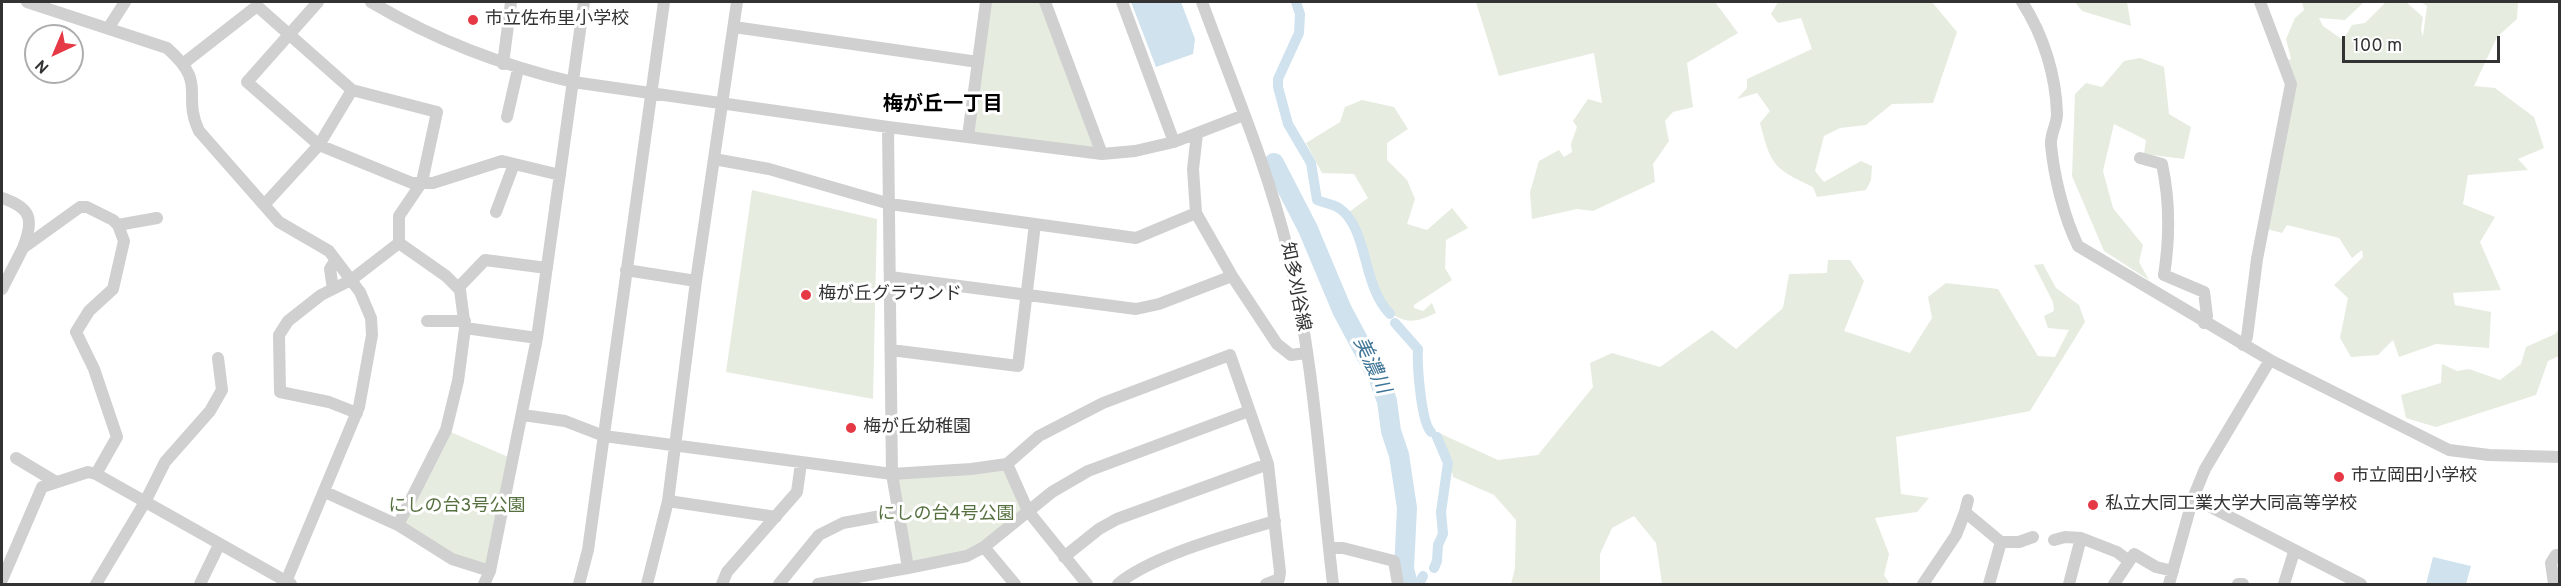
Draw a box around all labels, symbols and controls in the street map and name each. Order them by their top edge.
place label: 市立佐布里小学校 [485,9,629,31]
marker: 市立佐布里小学校 [466,13,480,27]
north arrow [24,24,84,84]
scale bar [2345,24,2502,62]
text: 100 m [2353,35,2402,58]
text: N [32,54,54,77]
district label: 梅が丘一丁目 [883,94,1003,118]
street label: 知多刈谷線 [1275,241,1313,333]
place label: 梅が丘グラウンド [818,284,962,306]
marker: 梅が丘グラウンド [799,288,813,302]
water label: 美濃川 [1346,334,1394,398]
place label: 梅が丘幼稚園 [863,417,971,439]
marker: 梅が丘幼稚園 [844,421,858,435]
place label: 市立岡田小学校 [2351,466,2477,488]
marker: 市立岡田小学校 [2332,470,2346,484]
place label: 私立大同工業大学大同高等学校 [2105,494,2357,516]
park label: にしの台3号公園 [389,496,525,518]
marker: 私立大同工業大学大同高等学校 [2086,498,2100,512]
park label: にしの台4号公園 [877,504,1015,526]

